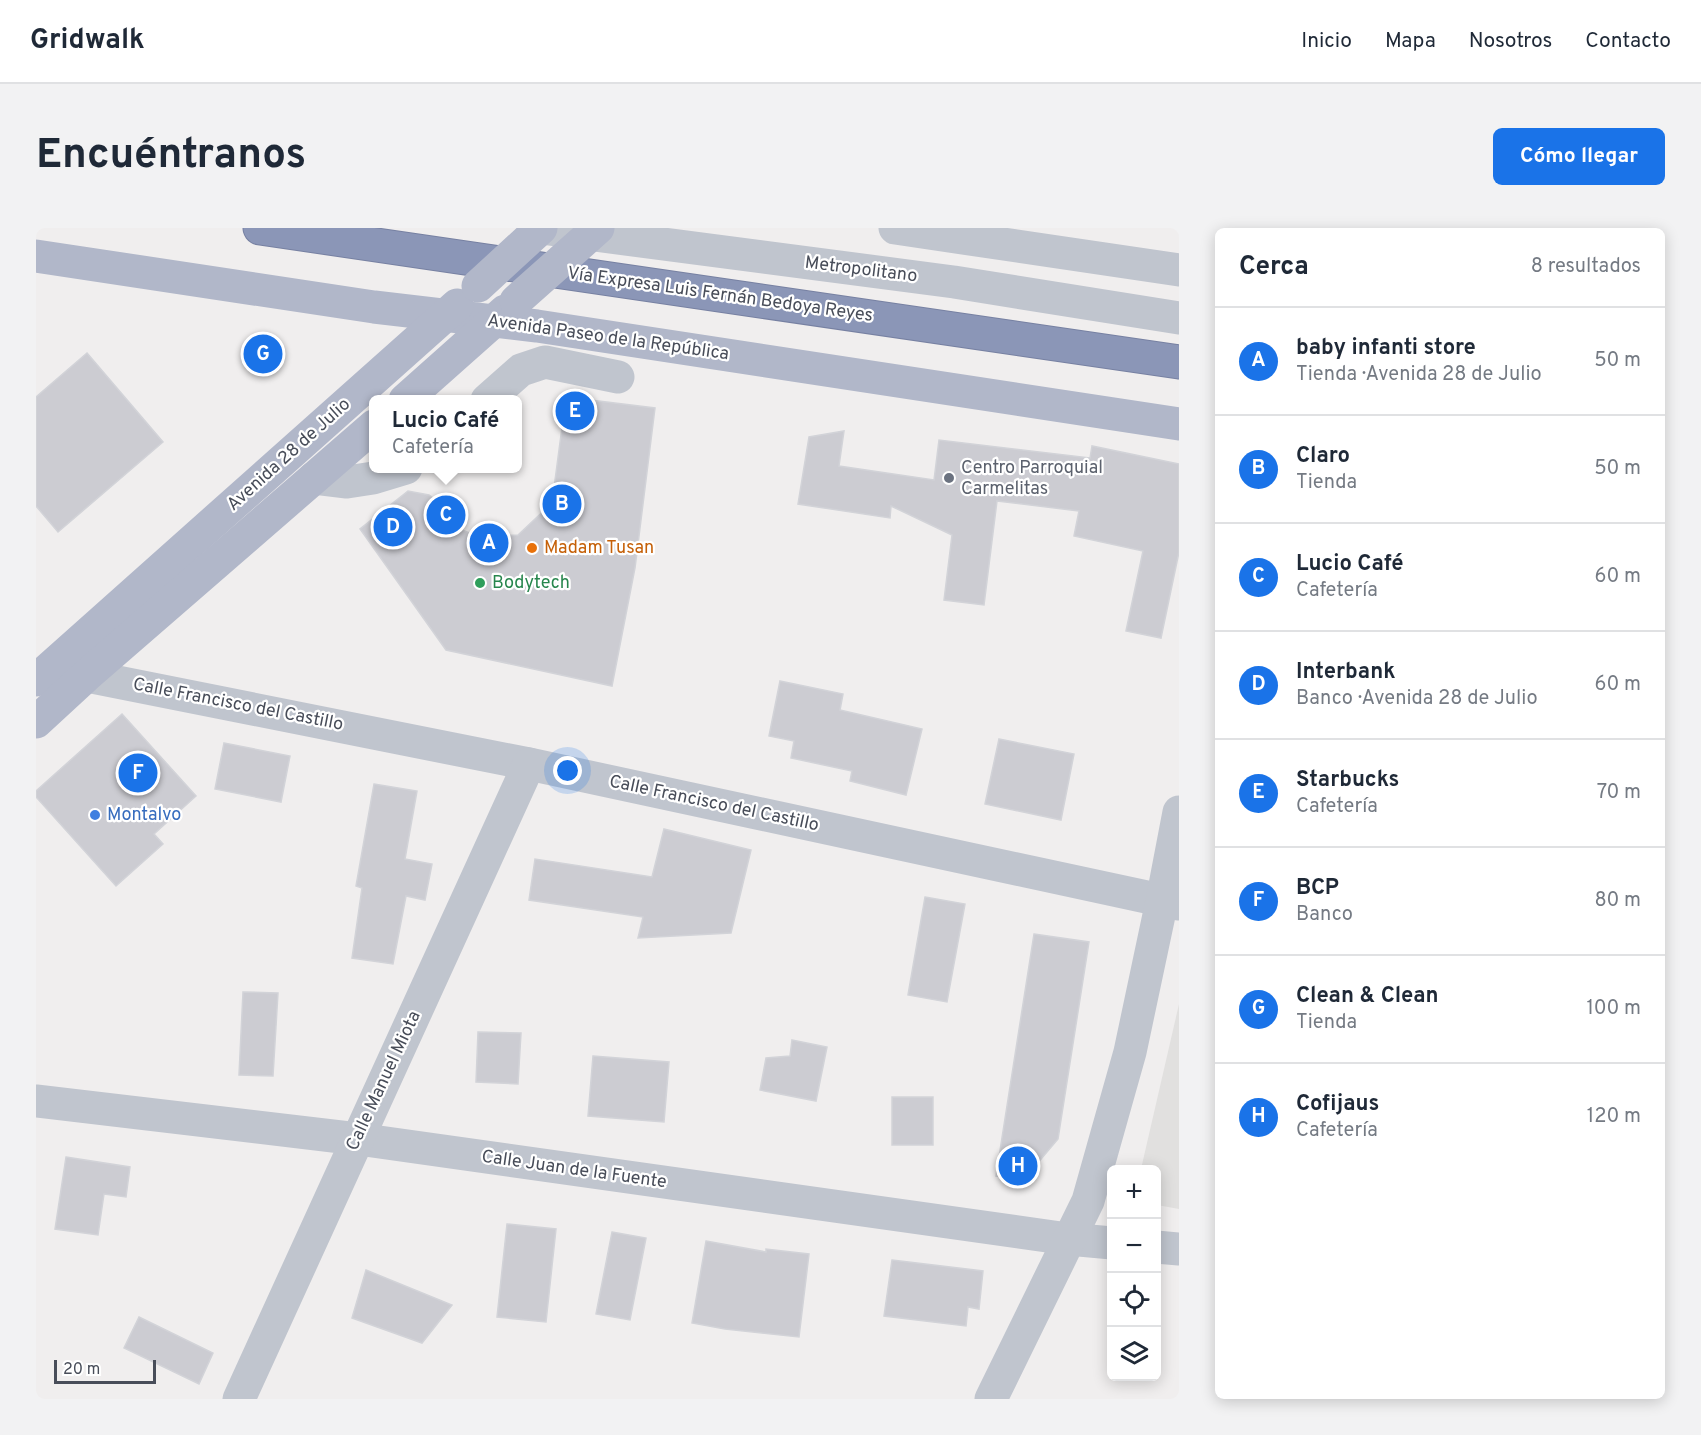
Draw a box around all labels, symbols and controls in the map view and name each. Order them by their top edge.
text: Gridwalk [30,23,145,59]
text: Inicio [1301,28,1352,55]
text: Mapa [1385,28,1436,55]
text: Nosotros [1469,28,1552,55]
text: Contacto [1585,28,1671,55]
button: Cómo llegar [1493,128,1665,185]
text: Encuéntranos [36,130,306,183]
text: Cerca [1239,251,1309,284]
street label: Metropolitano [803,252,919,288]
text: 8 resultados [1531,254,1641,280]
street label: Vía Expresa Luis Fernán Bedoya Reyes [566,262,874,328]
street label: Avenida Paseo de la República [486,310,730,366]
pin: G [244,332,282,376]
text: baby infanti store [1296,335,1476,362]
text: A [1251,348,1266,374]
text: 50 m [1594,348,1641,374]
text: Tienda · Avenida 28 de Julio [1296,362,1542,388]
pin: E [556,388,594,434]
street label: Avenida 28 de Julio [222,393,356,517]
popup [369,395,522,473]
text: Lucio Café [392,408,499,435]
text: Cafetería [392,435,474,461]
text: Claro [1296,443,1350,470]
text: B [1252,456,1265,482]
text: 50 m [1594,456,1641,482]
place label: Centro Parroquial Carmelitas [961,457,1103,501]
text: Tienda [1296,470,1357,496]
marker: Centro Parroquial Carmelitas [942,471,956,485]
pin: B [542,482,582,526]
pin: C [426,492,466,538]
pin: D [374,504,412,550]
pin: A [470,520,508,566]
place label: Madam Tusan [544,537,654,560]
marker: Madam Tusan [525,541,539,555]
text: Lucio Café [1296,551,1403,578]
text: C [1252,564,1265,590]
text: 60 m [1595,564,1641,590]
place label: Bodytech [492,572,570,595]
marker: Bodytech [473,576,487,590]
text: Cafetería [1296,578,1378,604]
text: Interbank [1296,659,1396,686]
text: D [1251,672,1266,698]
text: 60 m [1595,672,1641,698]
street label: Calle Francisco del Castillo [131,673,345,737]
text: Banco · Avenida 28 de Julio [1296,686,1538,712]
pin: F [118,750,158,796]
your location [553,756,582,785]
text: Starbucks [1296,767,1399,794]
street label: Calle Francisco del Castillo [607,771,821,837]
text: E [1252,780,1265,806]
text: 70 m [1597,780,1641,806]
text: Cafetería [1296,794,1378,820]
place label: Montalvo [107,804,181,827]
marker: Montalvo [88,808,102,822]
text: BCP [1296,875,1339,902]
text: F [1253,888,1264,914]
text: 80 m [1595,888,1641,914]
text: Banco [1296,902,1353,928]
text: Clean & Clean [1296,983,1439,1010]
text: G [1252,996,1265,1022]
text: 100 m [1586,996,1641,1022]
street label: Calle Manuel Miota [341,1007,427,1155]
text: Tienda [1296,1010,1357,1036]
text: Cofijaus [1296,1091,1379,1118]
text: H [1251,1104,1266,1130]
text: 120 m [1587,1104,1641,1130]
text: Cafetería [1296,1118,1378,1144]
pin: H [998,1144,1038,1188]
street label: Calle Juan de la Fuente [480,1146,668,1194]
map controls [1107,1165,1161,1381]
button: + [1107,1165,1161,1219]
button: − [1107,1219,1161,1273]
button: locate [1107,1273,1161,1327]
button: layers [1107,1327,1161,1381]
scale bar [54,1357,156,1384]
text: 20 m [63,1360,100,1380]

